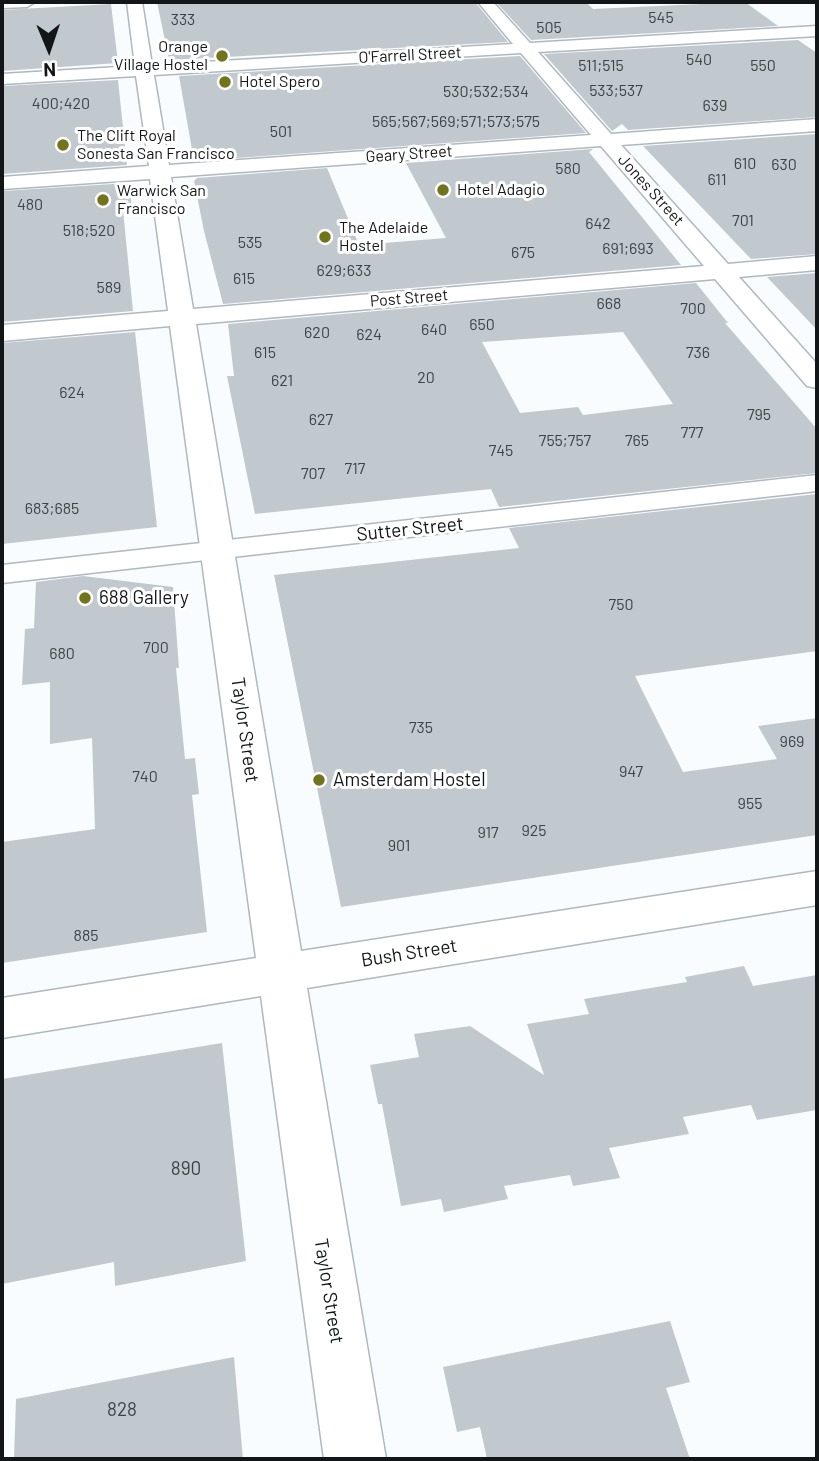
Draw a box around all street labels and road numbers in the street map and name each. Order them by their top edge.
street label: O'Farrell Street [358,43,462,67]
street label: Geary Street [365,141,453,167]
street label: Jones Street [614,150,688,230]
street label: Post Street [369,285,449,311]
street label: Sutter Street [355,512,465,546]
street label: Taylor Street [226,676,264,784]
street label: Bush Street [359,934,459,972]
street label: Taylor Street [309,1237,349,1345]

